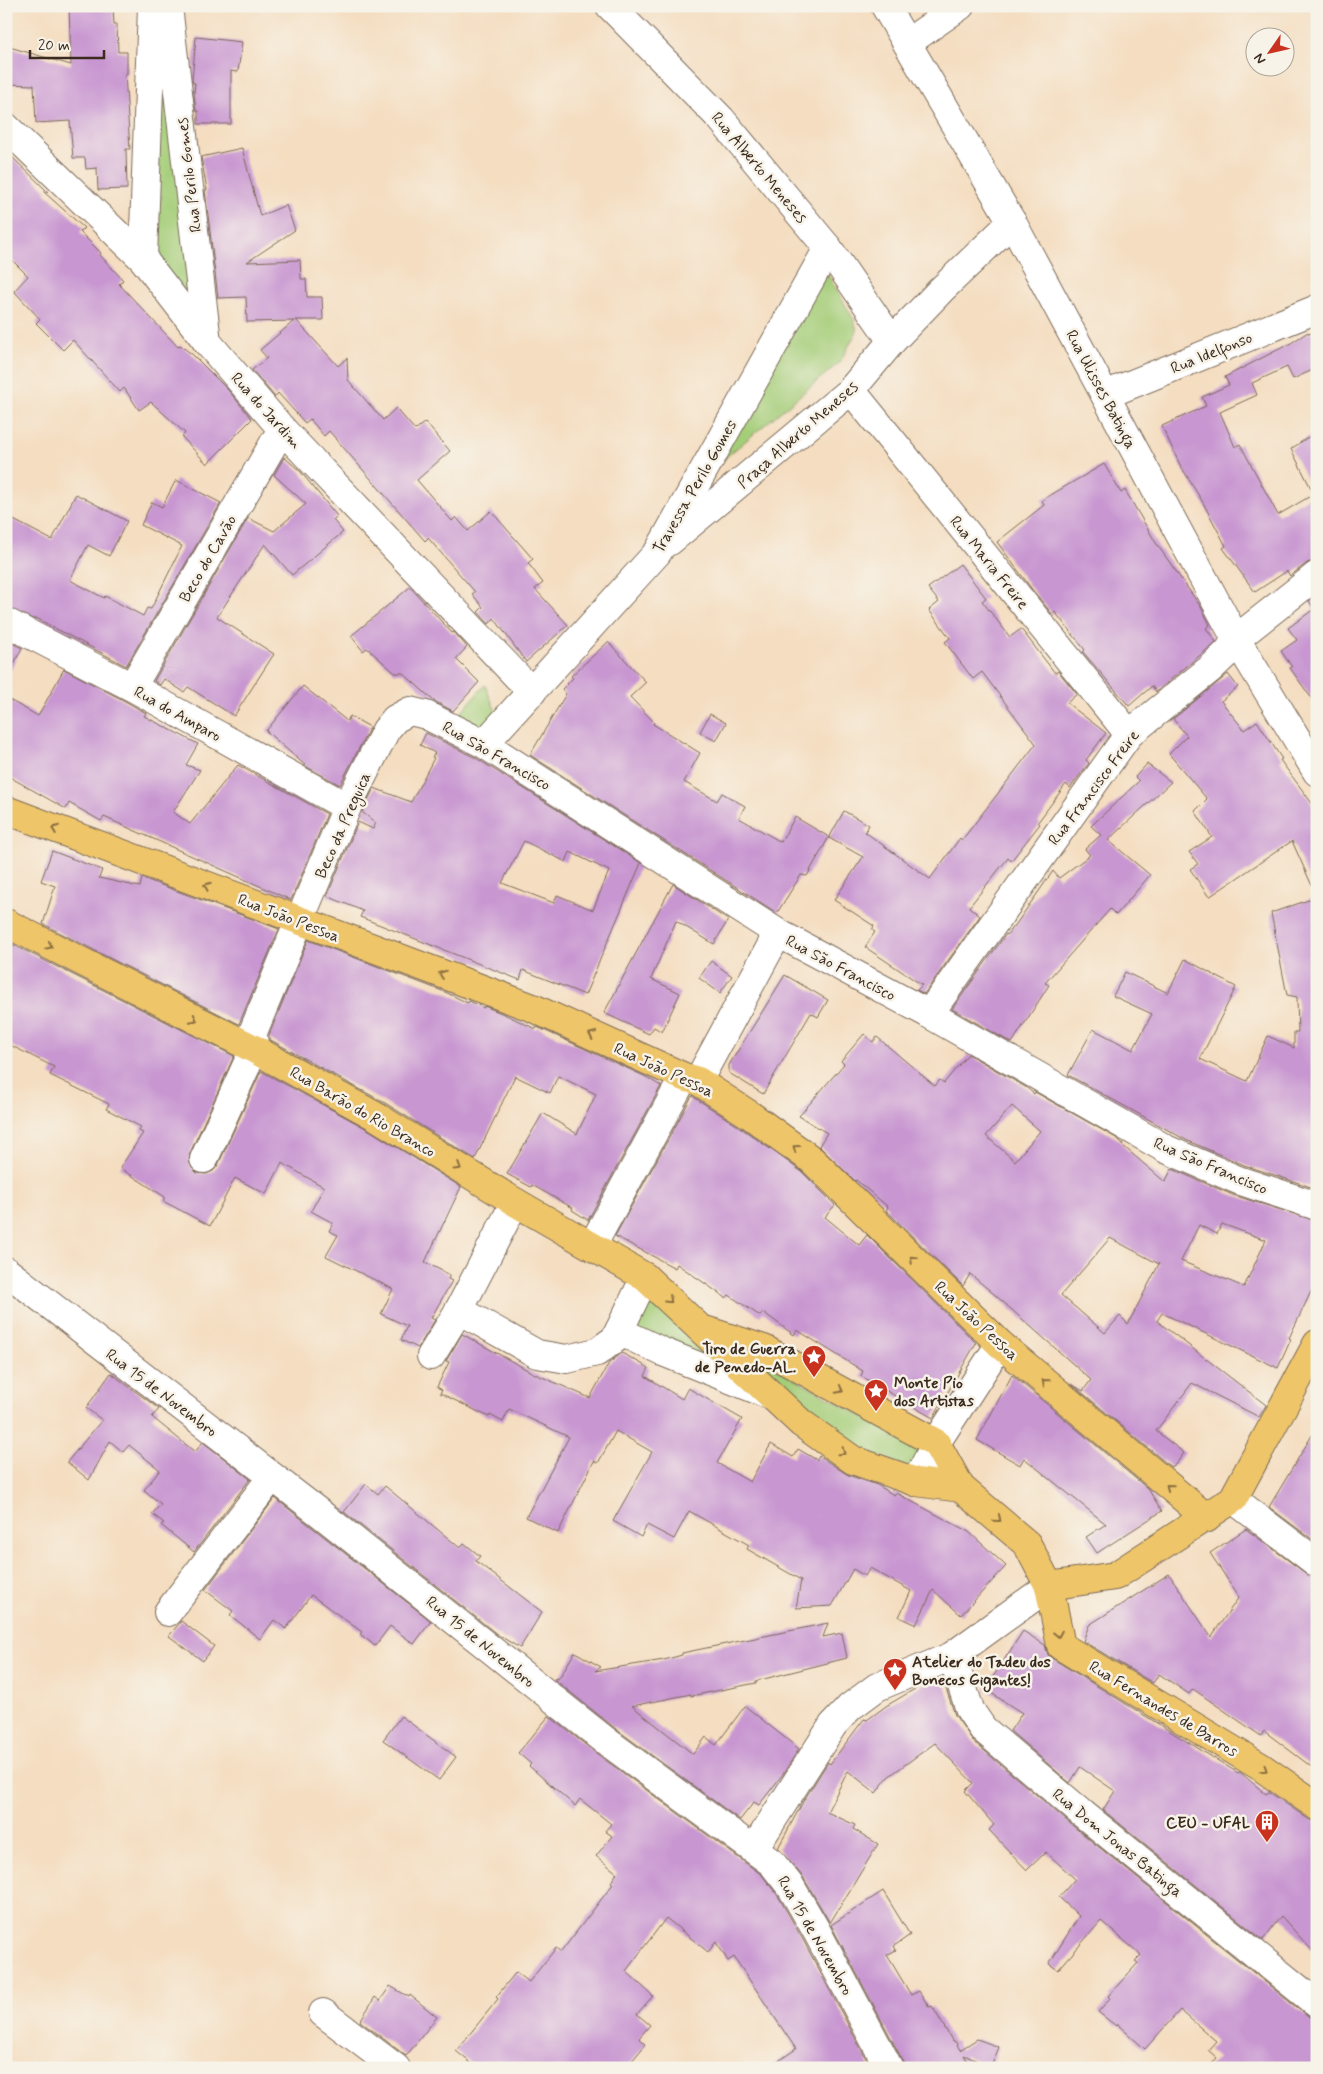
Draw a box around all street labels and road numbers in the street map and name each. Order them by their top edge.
street label: Rua Alberto Meneses [706,108,812,228]
street label: Rua Perilo Gomes [172,116,207,233]
street label: Rua Ulisses Batinga [1060,327,1141,453]
street label: Rua Idelfonso [1168,327,1257,381]
street label: Rua do Jardim [226,368,306,454]
street label: Praça Alberto Meneses [733,377,863,493]
street label: Travessa Perilo Gomes [648,416,742,557]
street label: Beco do Cavão [175,511,242,606]
street label: Rua Maria Freire [945,512,1033,614]
street label: Rua do Amparo [130,682,225,747]
street label: Rua São Francisco [438,717,554,796]
street label: Rua Francisco Freire [1044,726,1145,850]
street label: Beco da Preguica [311,769,377,882]
street label: Rua João Pessoa [235,889,342,947]
street label: Rua São Francisco [782,930,899,1006]
street label: Rua João Pessoa [610,1038,716,1103]
street label: Rua Barão do Rio Branco [286,1062,439,1163]
street label: Rua São Francisco [1150,1133,1271,1200]
street label: Rua João Pessoa [930,1277,1022,1365]
street label: Rua 15 de Novembro [101,1344,221,1442]
street label: Rua 15 de Novembro [421,1592,539,1693]
street label: Rua Fernandes de Barros [1085,1656,1242,1762]
street label: Rua Dom Jonas Batinga [1047,1784,1187,1903]
street label: Rua 15 de Novembro [772,1872,858,1999]

